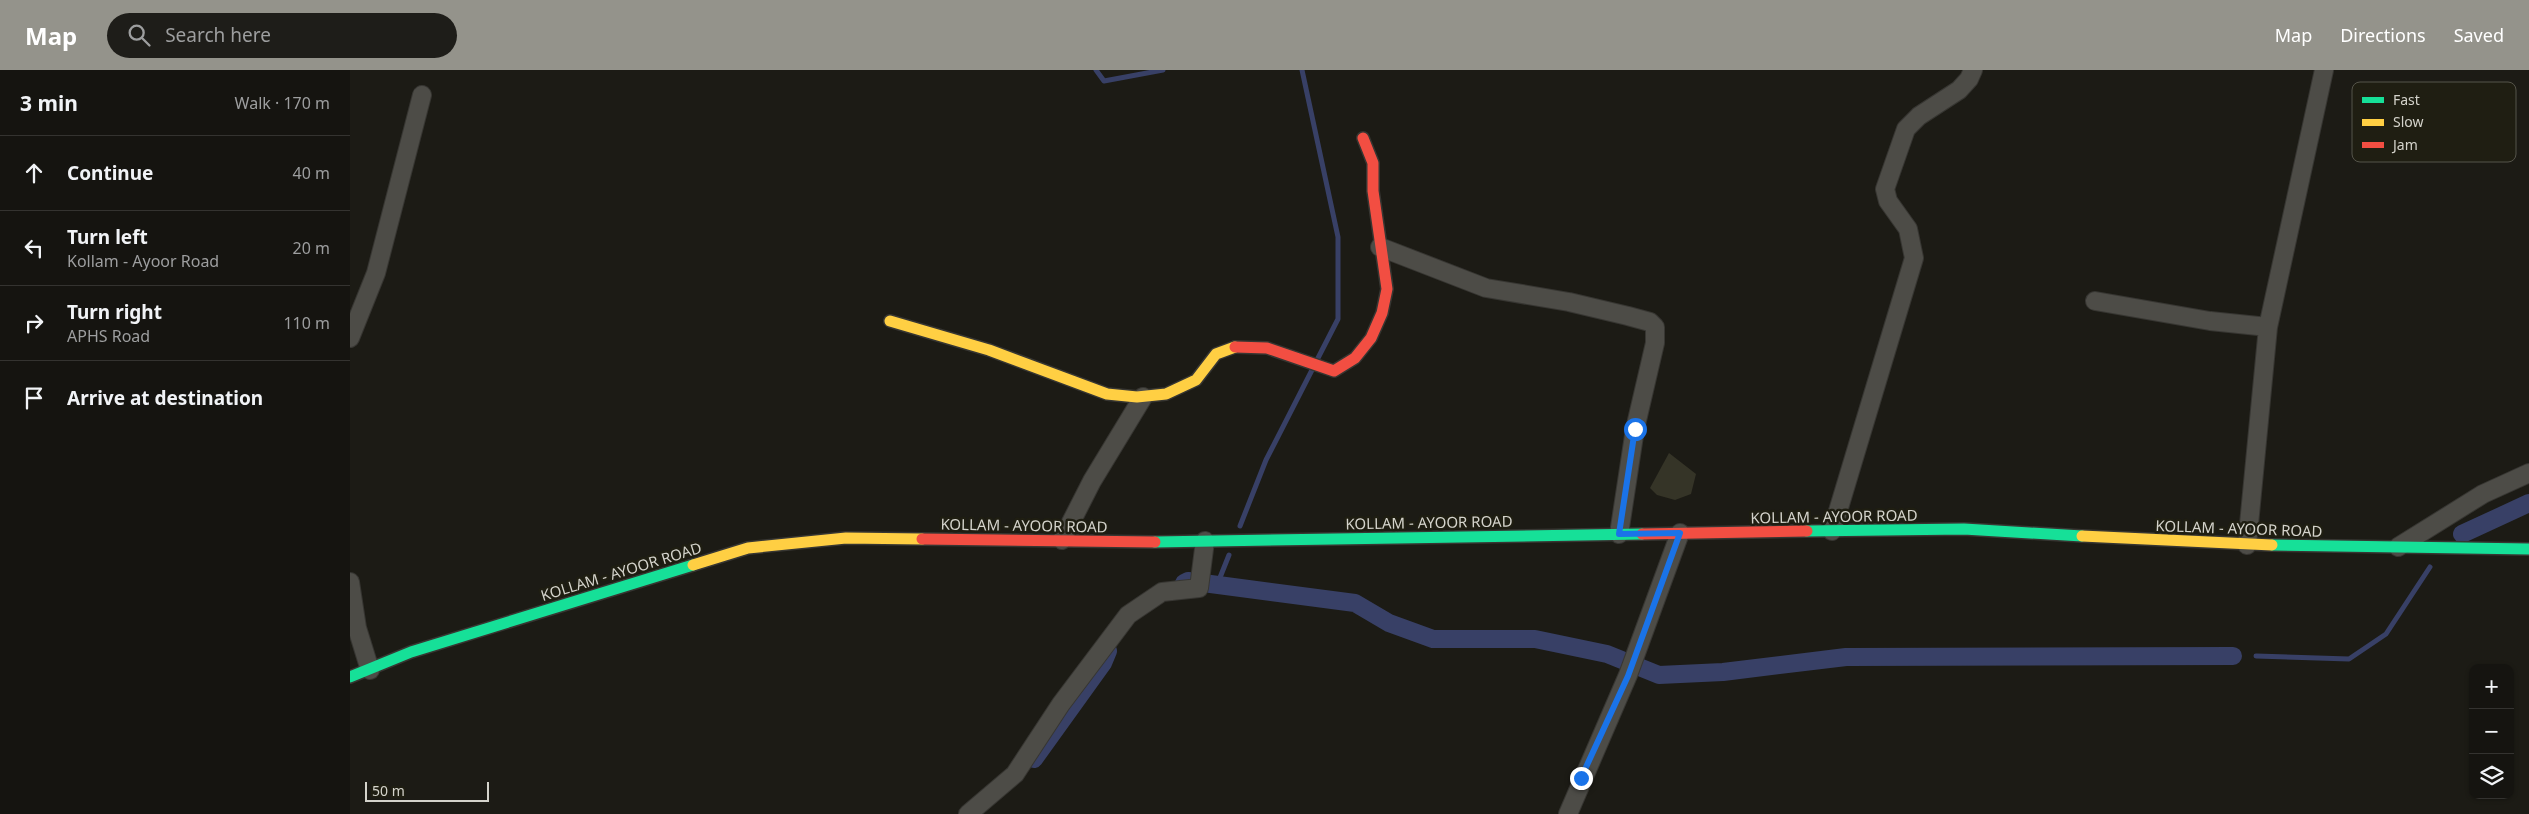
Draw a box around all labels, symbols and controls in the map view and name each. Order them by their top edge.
search box [107,13,457,58]
text: Map [25,19,77,52]
icon: search [125,21,153,49]
text: Search here [165,22,271,48]
text: Map [2275,23,2312,47]
text: Directions [2340,23,2426,47]
text: Saved [2454,23,2504,47]
legend [2352,82,2516,162]
text: 3 min [20,89,78,117]
text: Fast [2393,90,2420,109]
text: Walk · 170 m [235,92,330,114]
text: Slow [2393,112,2424,131]
text: Jam [2391,135,2418,154]
icon: ahead [20,159,48,187]
text: Continue [67,160,153,186]
text: 40 m [293,162,330,184]
text: Turn left [67,224,148,250]
icon: left [20,234,48,262]
text: 20 m [293,237,330,259]
text: Kollam - Ayoor Road [67,250,219,272]
text: Turn right [67,299,162,325]
icon: right [20,309,48,337]
text: 110 m [283,312,330,334]
text: APHS Road [67,325,150,347]
icon: arrive [20,384,48,412]
text: Arrive at destination [67,385,263,411]
route start [1624,418,1647,441]
street label: KOLLAM - AYOOR ROAD [1750,505,1918,527]
street label: KOLLAM - AYOOR ROAD [1345,511,1513,533]
street label: KOLLAM - AYOOR ROAD [940,514,1108,536]
street label: KOLLAM - AYOOR ROAD [2155,515,2323,541]
street label: KOLLAM - AYOOR ROAD [538,537,704,605]
map controls [2469,664,2514,799]
button: + [2469,664,2514,709]
button: − [2469,709,2514,754]
button: layers [2469,754,2514,799]
route end [1570,767,1593,790]
scale bar [365,779,489,802]
text: 50 m [372,781,405,800]

